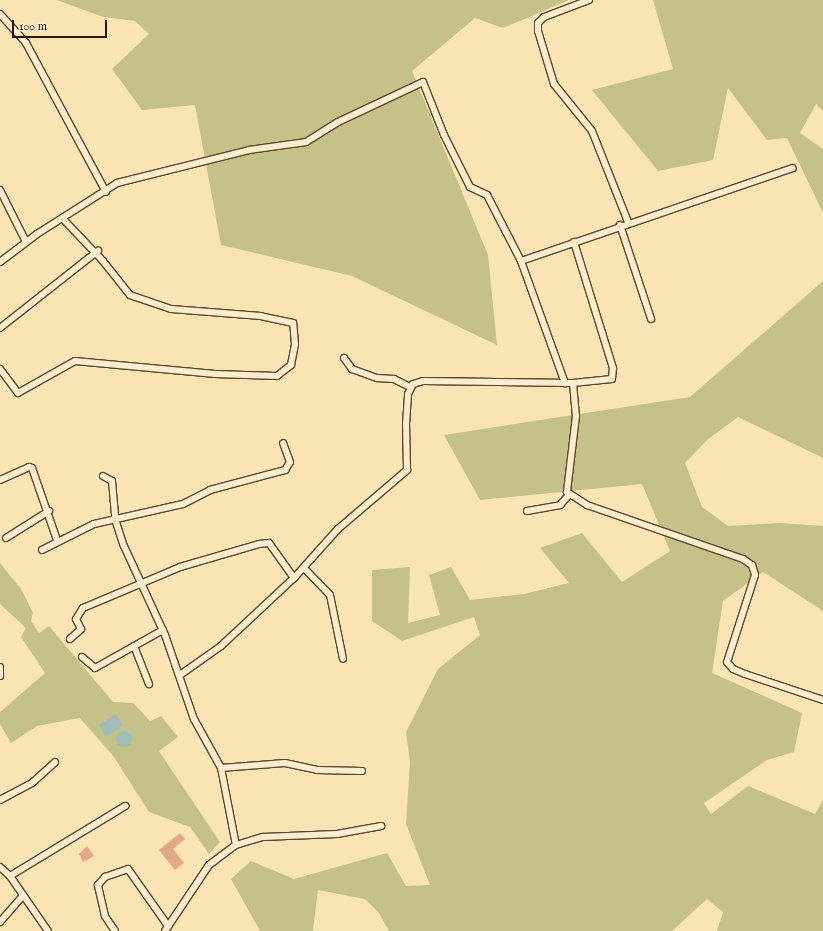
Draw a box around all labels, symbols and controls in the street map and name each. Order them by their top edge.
scale bar [14,12,109,38]
text: 100 m [19,19,47,34]

